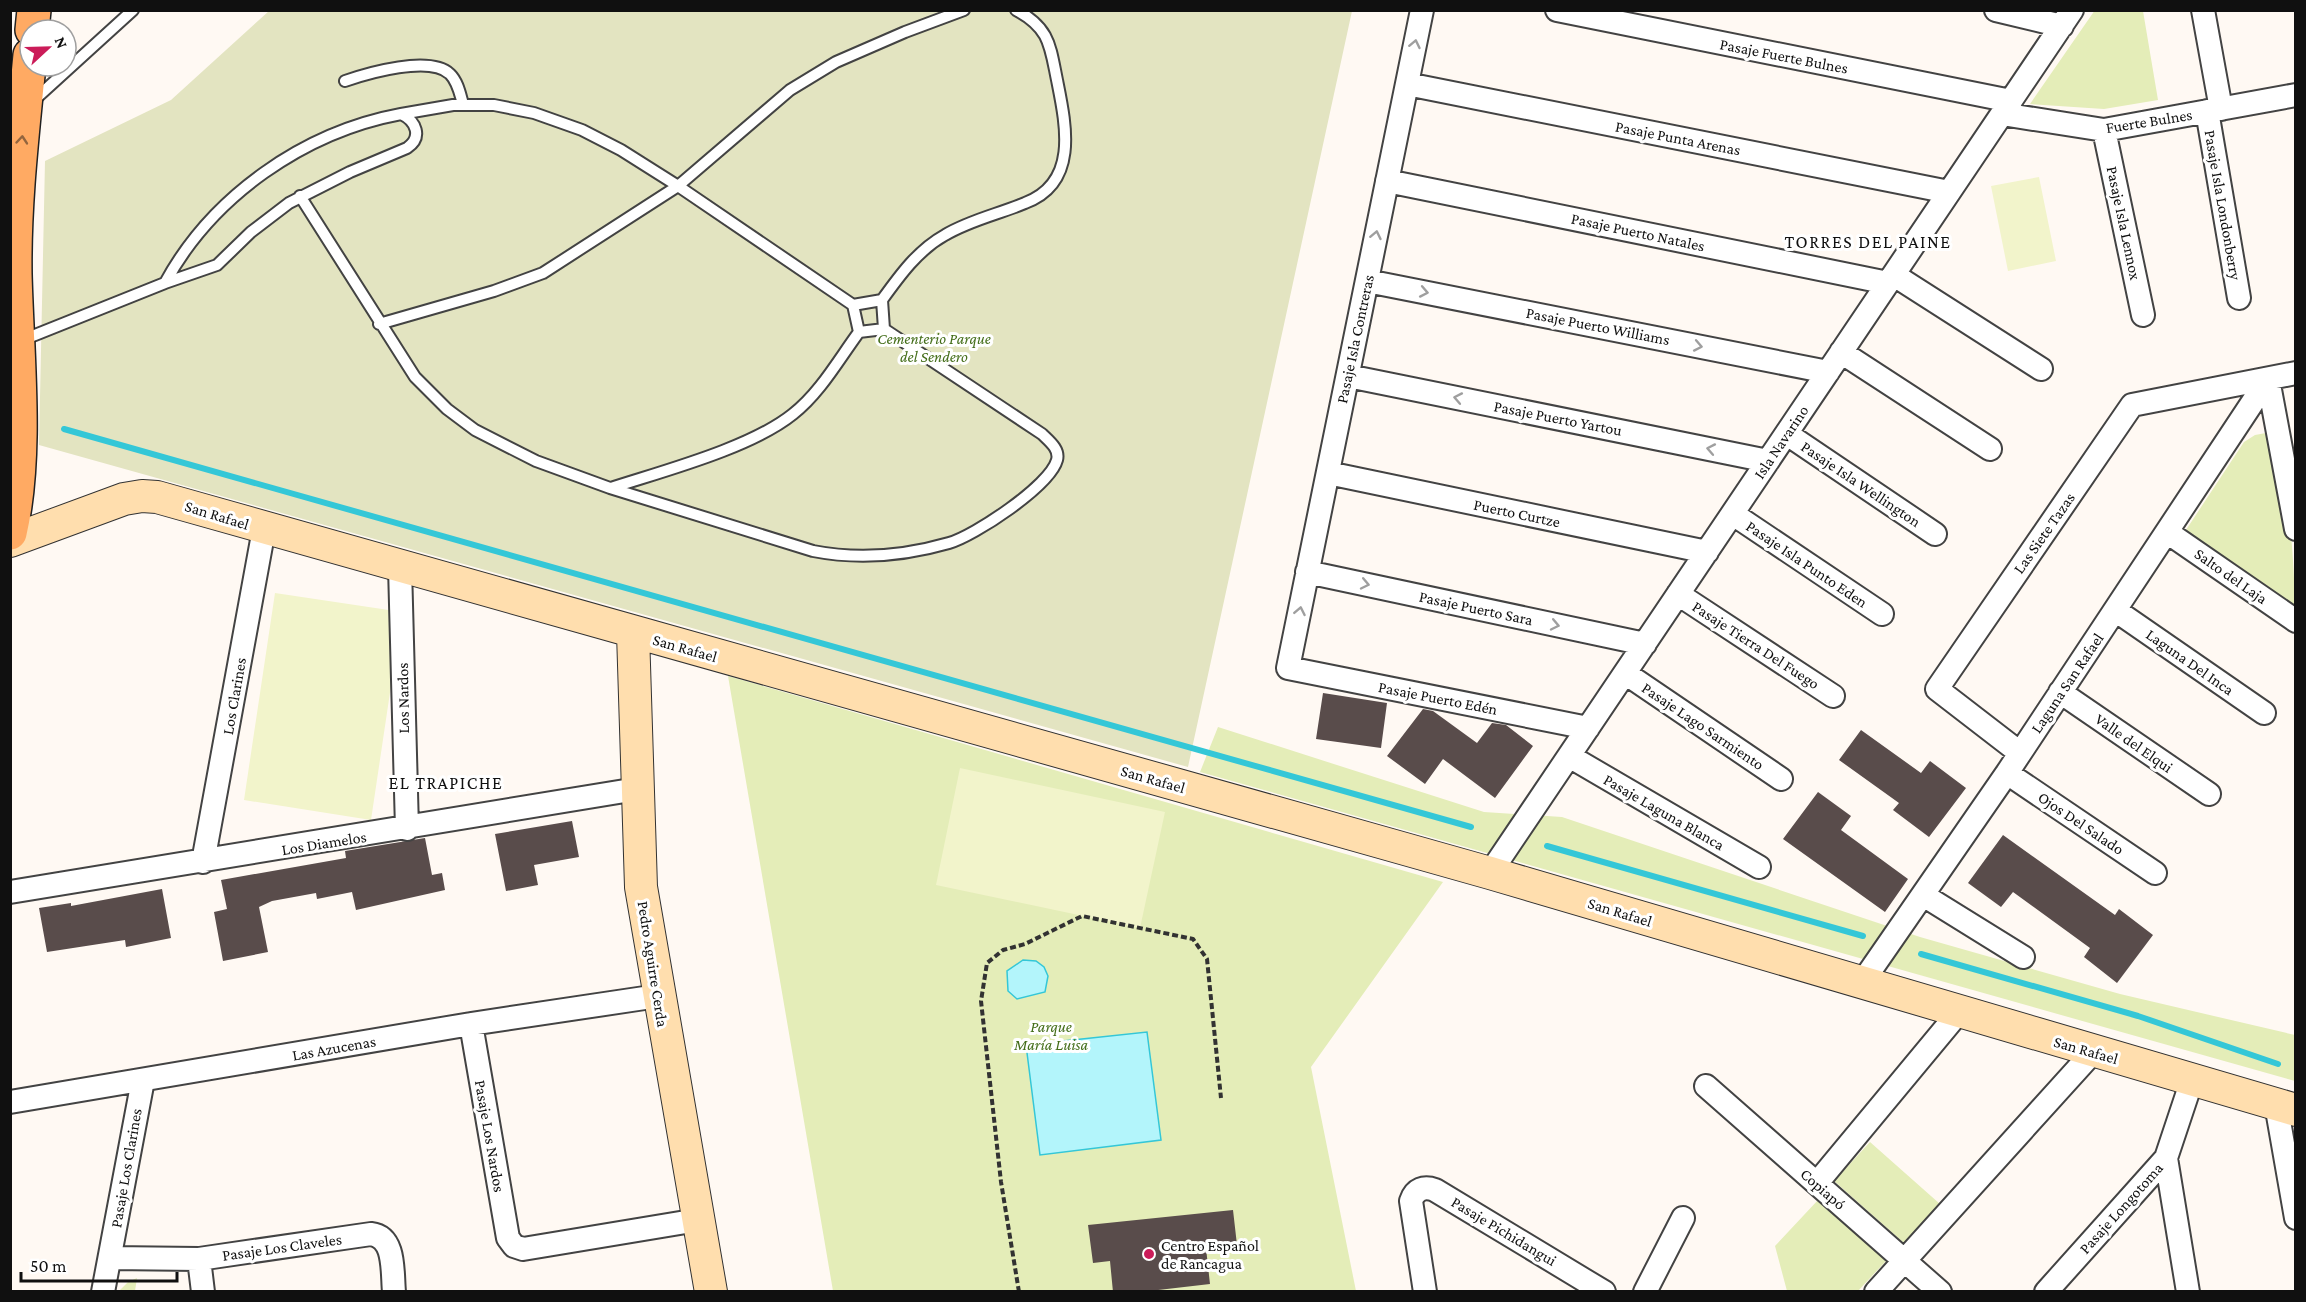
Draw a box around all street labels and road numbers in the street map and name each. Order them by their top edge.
street label: Pasaje Fuerte Bulnes [1718,35,1850,78]
street label: Fuerte Bulnes [2105,106,2193,136]
street label: Pasaje Punta Arenas [1614,118,1742,159]
street label: Pasaje Isla Londonberry [2200,129,2245,282]
street label: Pasaje Isla Lennox [2103,165,2144,282]
street label: Pasaje Puerto Natales [1569,210,1706,255]
street label: Pasaje Isla Contreras [1333,273,1378,405]
street label: Pasaje Puerto Williams [1525,304,1671,349]
street label: Pasaje Puerto Yartou [1492,397,1624,440]
street label: Isla Navarino [1750,402,1812,482]
street label: Pasaje Isla Wellington [1798,438,1924,531]
street label: Las Siete Tazas [2010,489,2078,577]
street label: Puerto Curtze [1472,496,1562,530]
street label: San Rafael [183,497,251,533]
street label: Pasaje Isla Punto Eden [1743,517,1871,612]
street label: Salto del Laja [2191,545,2271,608]
street label: Pasaje Puerto Sara [1417,588,1535,629]
street label: Pasaje Tierra Del Fuego [1689,598,1823,693]
street label: Laguna Del Inca [2142,626,2238,700]
street label: Laguna San Rafael [2027,630,2107,737]
street label: San Rafael [651,631,719,665]
street label: Los Clarines [219,656,249,736]
street label: Los Nardos [394,662,412,734]
street label: Pasaje Puerto Edén [1377,678,1499,719]
street label: Pasaje Lago Sarmiento [1638,679,1767,774]
street label: Valle del Elqui [2091,710,2176,777]
street label: San Rafael [1119,762,1187,796]
street label: Pasaje Laguna Blanca [1600,771,1728,855]
street label: Ojos Del Salado [2034,788,2127,859]
street label: Los Diamelos [280,828,368,858]
street label: San Rafael [1586,894,1654,930]
street label: Pedro Aguirre Cerda [634,900,671,1029]
street label: Las Azucenas [291,1032,377,1064]
street label: San Rafael [2052,1033,2120,1067]
street label: Pasaje Los Nardos [471,1078,508,1194]
street label: Pasaje Los Clarines [107,1107,146,1229]
street label: Pasaje Longotoma [2076,1159,2167,1258]
street label: Copiapó [1797,1165,1849,1214]
street label: Pasaje Pichidangui [1448,1193,1559,1270]
street label: Pasaje Los Claveles [221,1230,343,1265]

